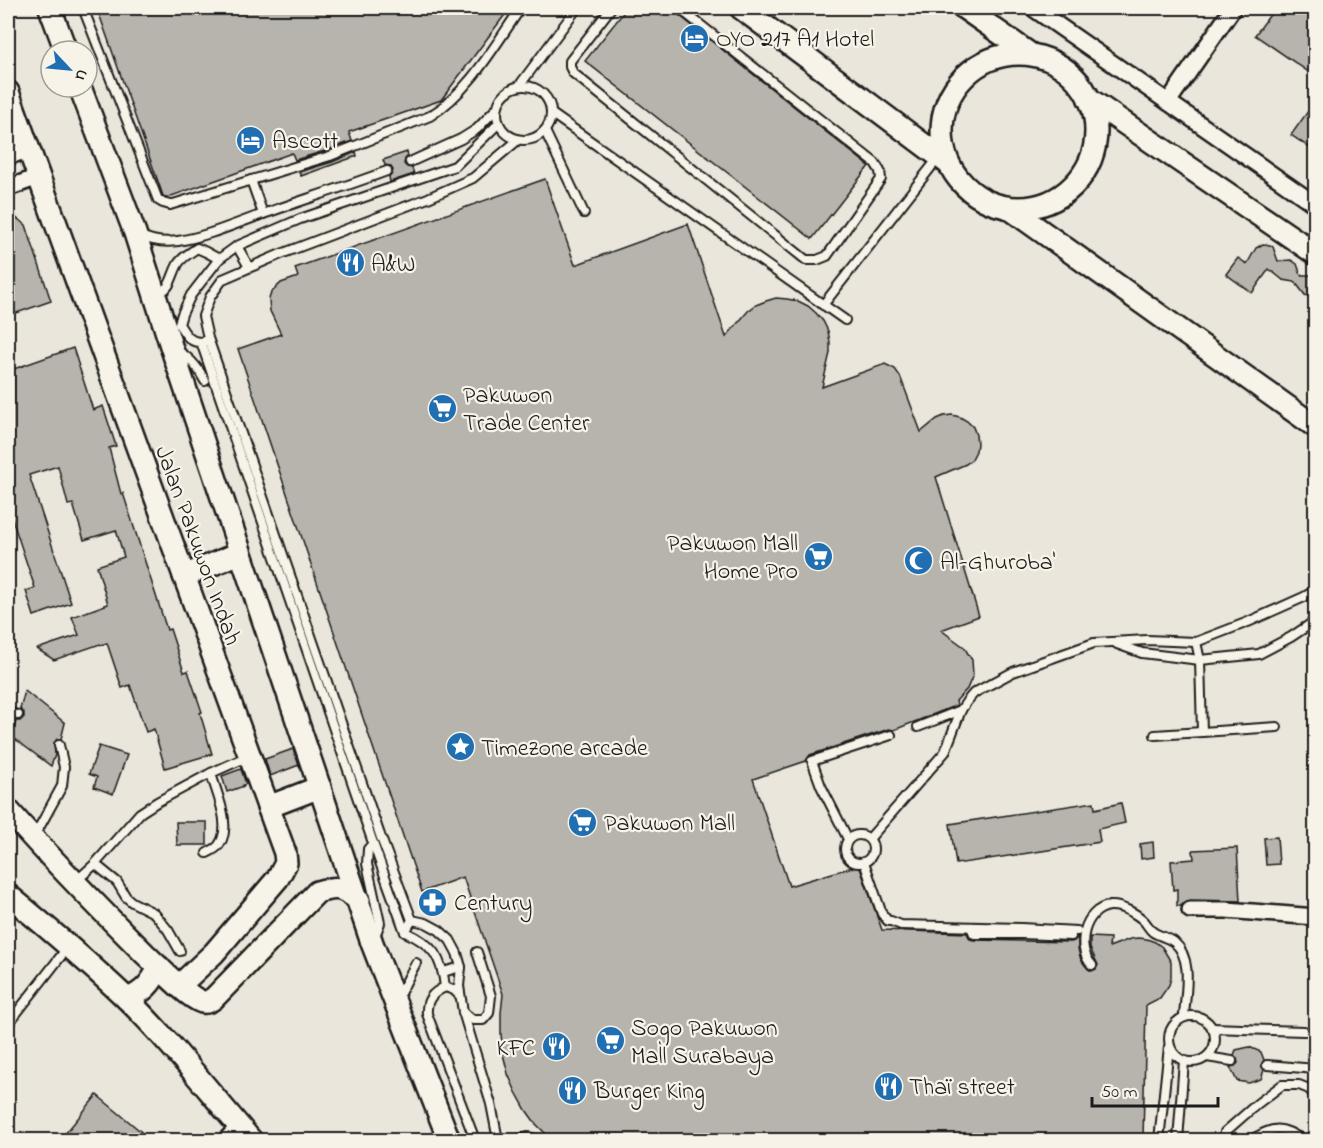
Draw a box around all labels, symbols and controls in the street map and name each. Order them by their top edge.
hotel icon: OYO 217 A1 Hotel [679,22,711,54]
place label: OYO 217 A1 Hotel [716,23,874,58]
north arrow [39,39,99,99]
text: U [68,65,94,85]
hotel icon: Ascott [235,124,267,156]
place label: Ascott [272,125,338,160]
restaurant icon: A&W [334,247,366,279]
place label: A&W [371,248,415,283]
place label: Pakuwon Trade Center [463,379,590,442]
supermarket icon: Pakuwon Trade Center [426,392,458,424]
street label: Jalan Pakuwon Indah [144,441,249,651]
place label: Pakuwon Mall Home Pro [667,527,798,590]
supermarket icon: Pakuwon Mall Home Pro [803,540,835,572]
mosque icon: Al-Ghuroba' [903,545,935,577]
place label: Al-Ghuroba' [940,546,1056,581]
place icon: Timezone arcade [444,731,476,763]
place label: Timezone arcade [481,732,648,767]
supermarket icon: Pakuwon Mall [567,806,599,838]
place label: Pakuwon Mall [604,807,735,842]
pharmacy icon: Century [417,886,449,918]
place label: Century [454,887,532,923]
place label: Sogo Pakuwon Mall Surabaya [631,1012,778,1076]
supermarket icon: Sogo Pakuwon Mall Surabaya [594,1025,626,1057]
restaurant icon: KFC [540,1031,572,1063]
place label: KFC [497,1032,535,1067]
restaurant icon: Thaï street [872,1070,904,1102]
scale bar [1092,1070,1218,1108]
place label: Thaï street [909,1071,1015,1106]
restaurant icon: Burger King [557,1074,589,1106]
place label: Burger King [593,1075,705,1110]
text: 50 m [1101,1080,1138,1106]

